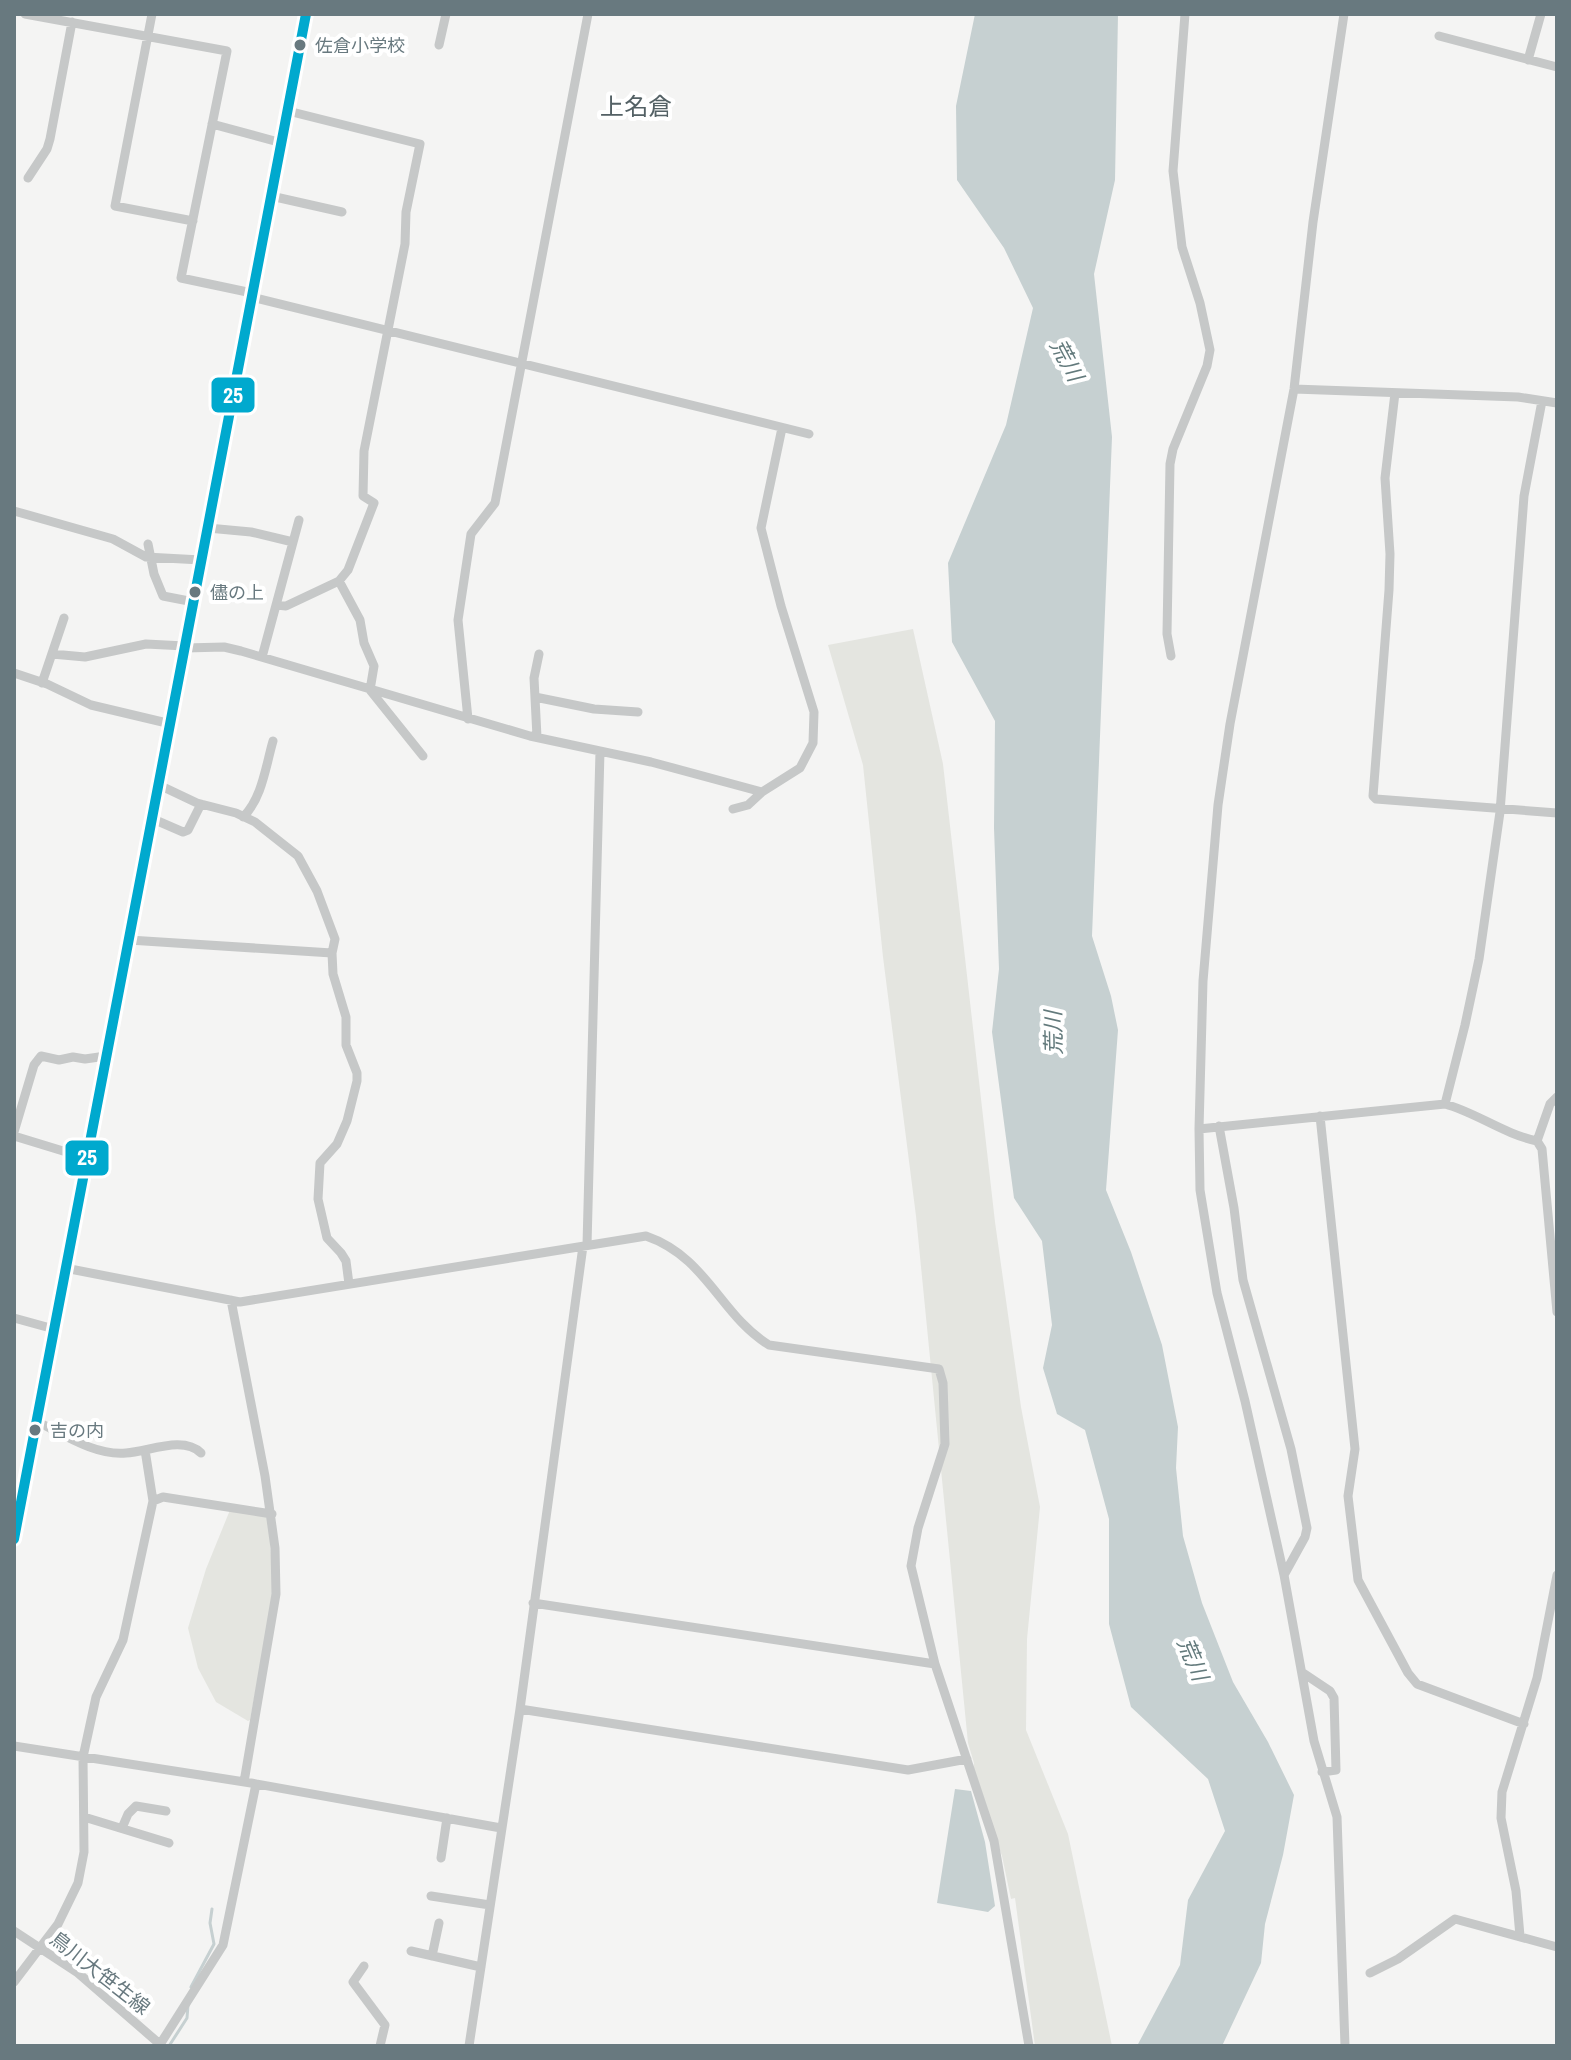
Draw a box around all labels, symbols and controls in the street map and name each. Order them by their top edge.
place label: 佐倉小学校 [315,33,405,58]
marker: 佐倉小学校 [292,37,308,53]
district label: 上名倉 [600,90,672,122]
water label: 荒川 [1043,334,1092,388]
line badge: 25 [210,376,256,414]
text: 25 [223,380,243,410]
place label: 儘の上 [210,580,264,605]
marker: 儘の上 [187,584,203,600]
water label: 荒川 [1038,1009,1068,1055]
line badge: 25 [64,1139,110,1177]
text: 25 [77,1142,97,1172]
place label: 吉の内 [50,1418,104,1443]
marker: 吉の内 [27,1422,43,1438]
water label: 荒川 [1171,1633,1216,1687]
street label: 鳥川大笹生線 [45,1925,156,2020]

